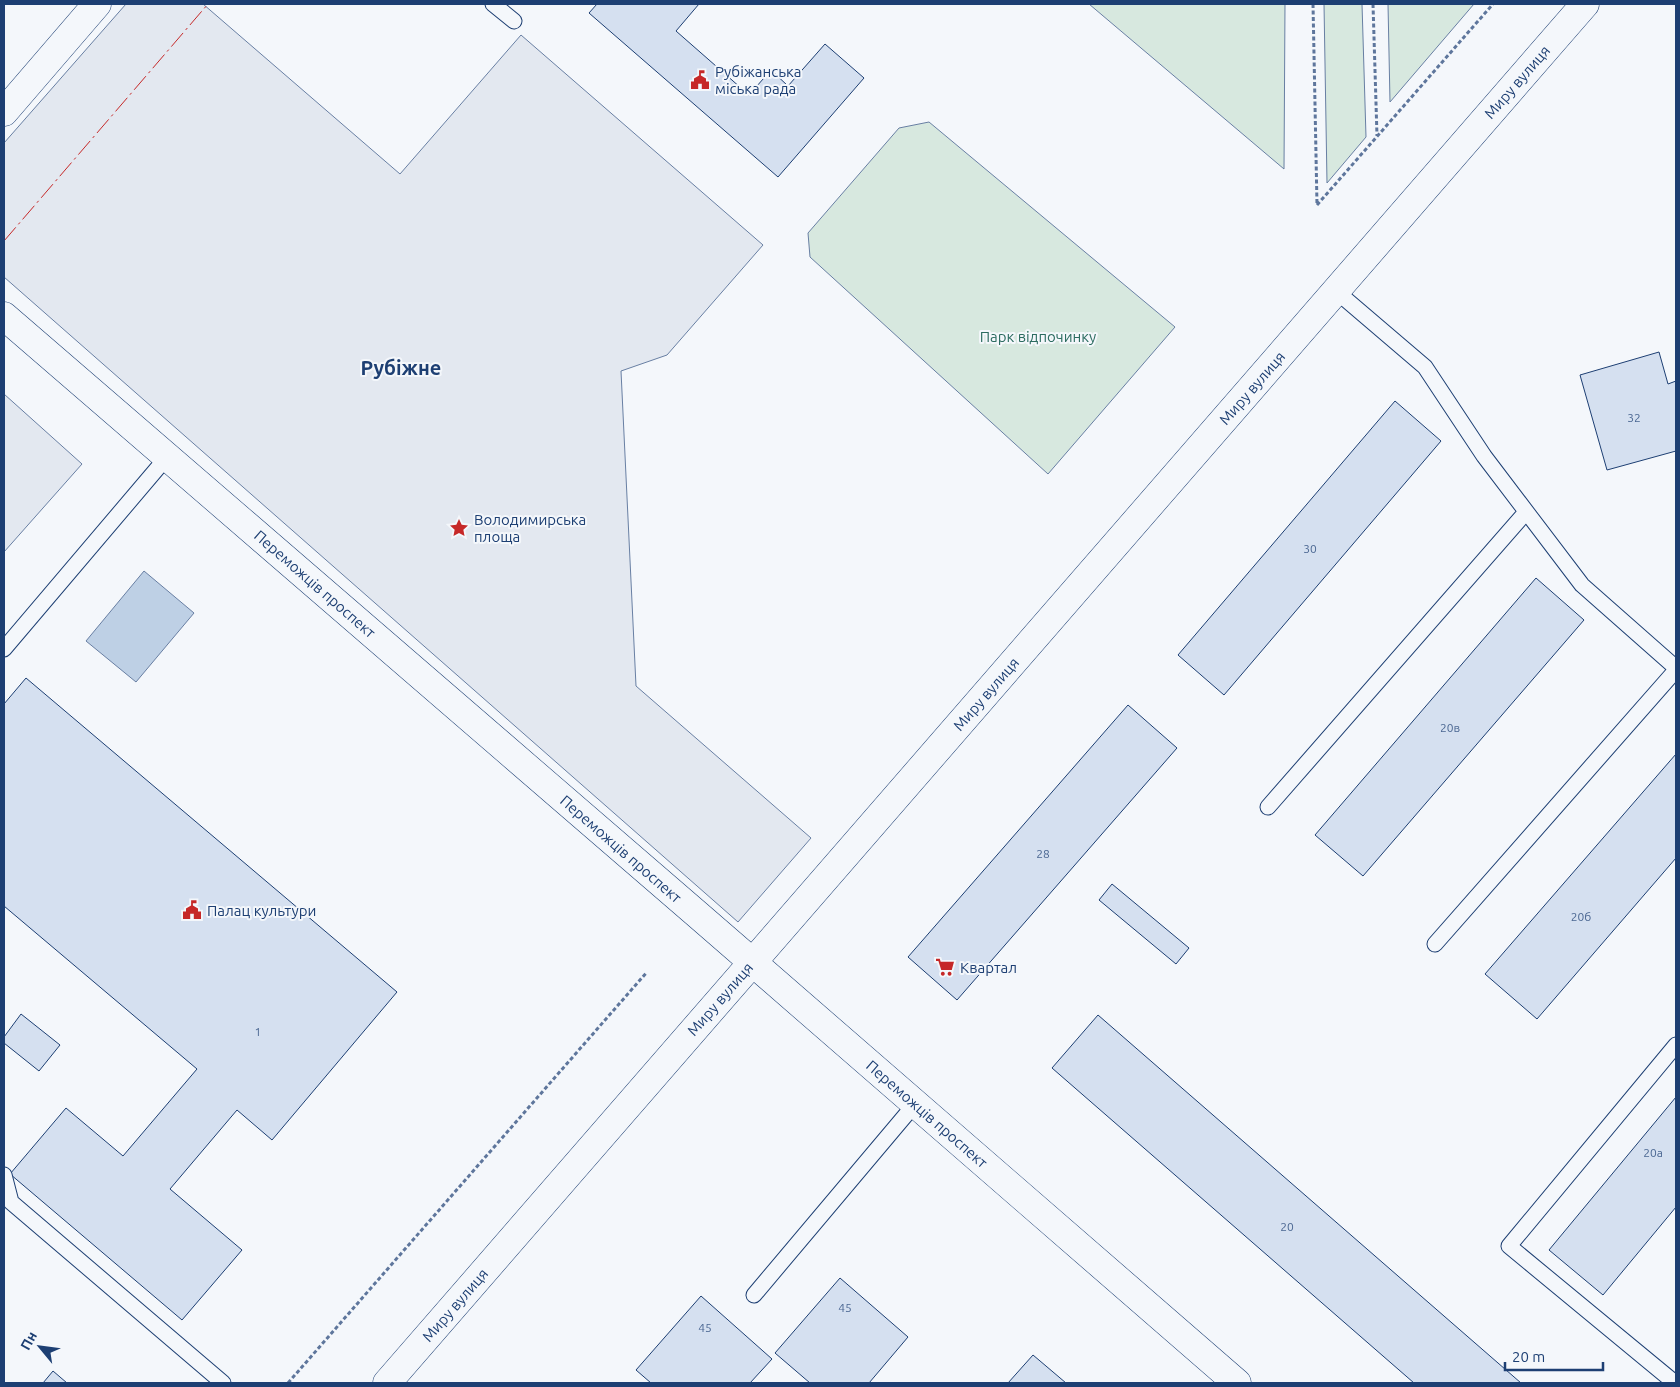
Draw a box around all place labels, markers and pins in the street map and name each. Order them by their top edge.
place label: Рубіжанська міська рада [715,63,802,97]
public building icon: Рубіжанська міська рада [689,69,711,91]
place label: Володимирська площа [474,511,586,545]
place icon: Володимирська площа [448,517,470,539]
public building icon: Палац культури [181,899,203,921]
place label: Палац культури [207,902,316,919]
supermarket icon: Квартал [934,956,956,978]
place label: Квартал [960,959,1017,976]

